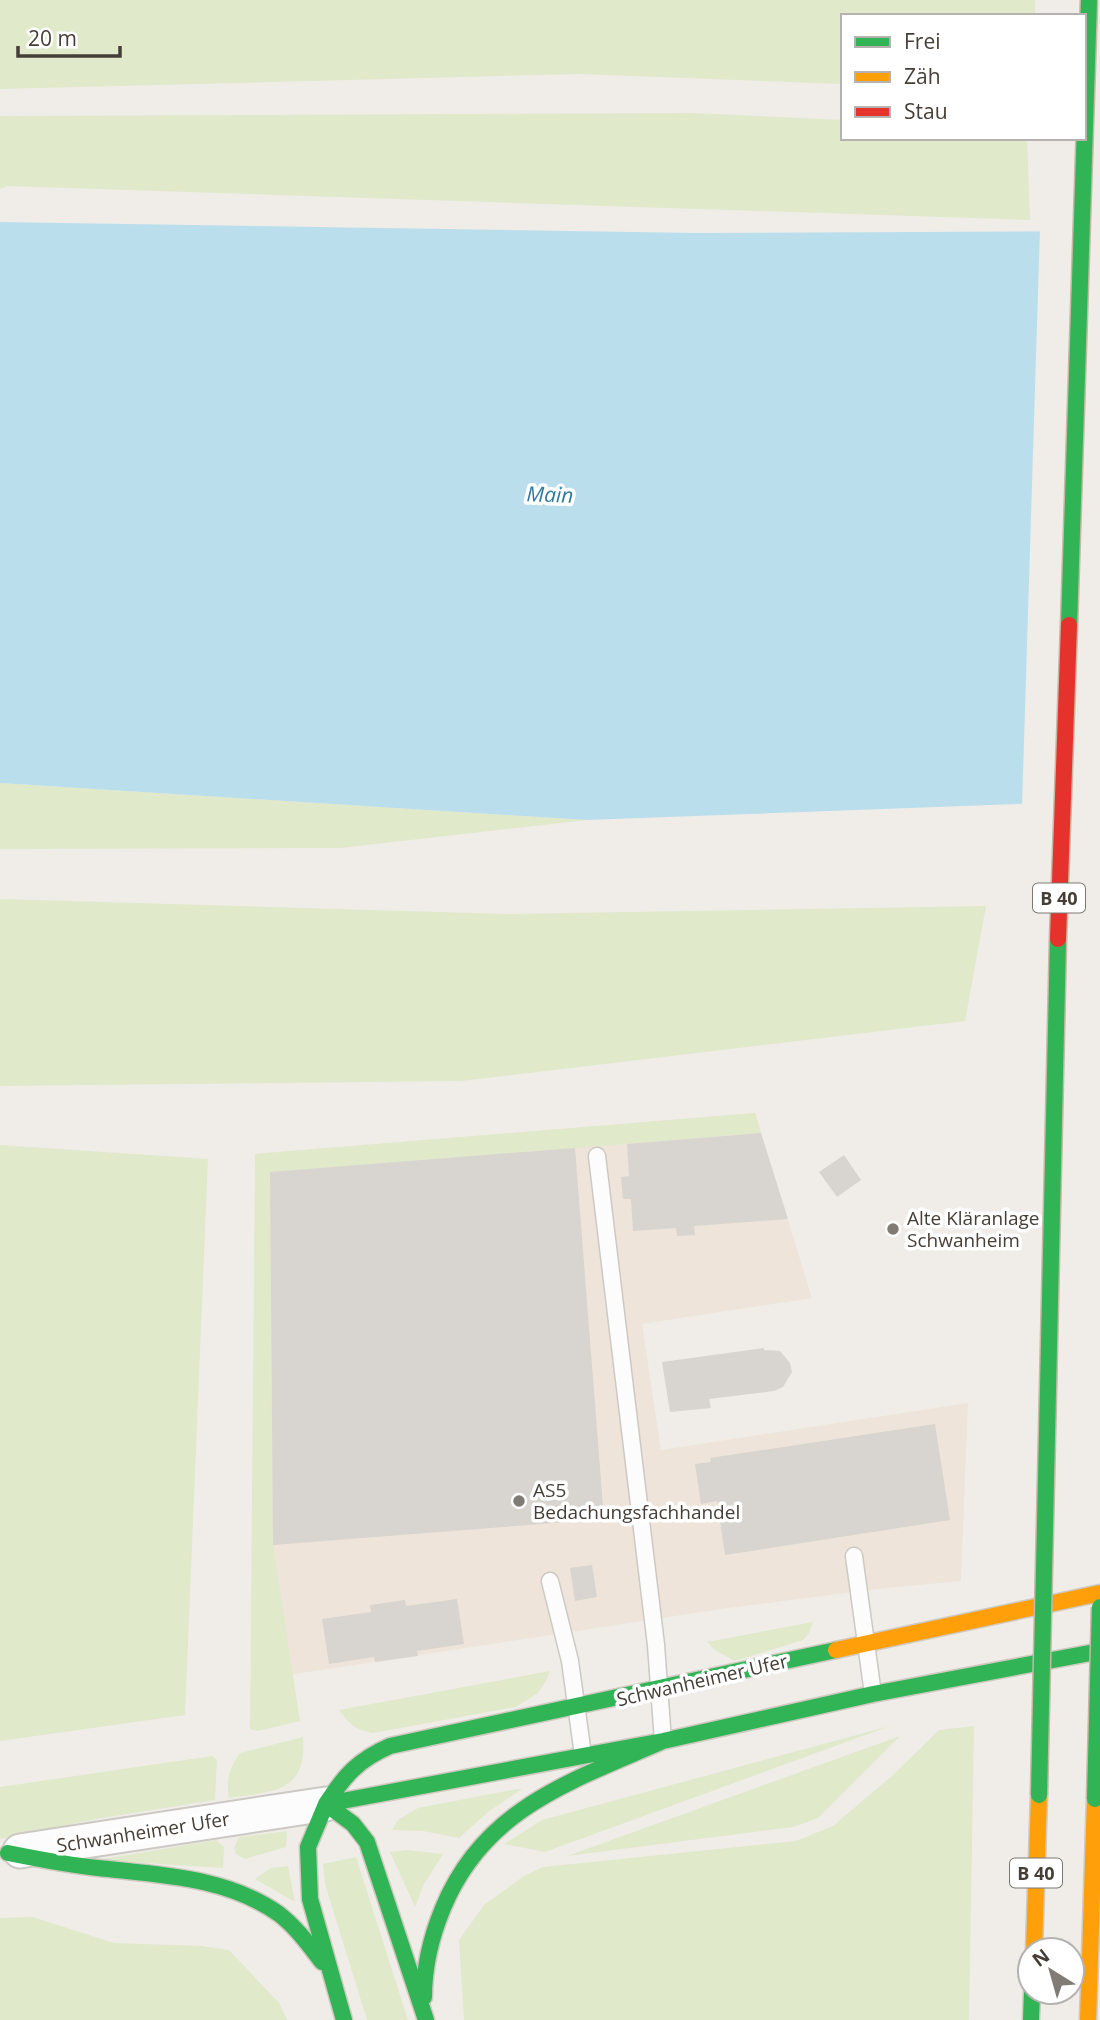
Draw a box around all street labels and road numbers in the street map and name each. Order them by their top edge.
road number: B 40 [1033,884,1085,912]
street label: Schwanheimer Ufer [614,1648,790,1712]
street label: Schwanheimer Ufer [55,1805,232,1859]
road number: B 40 [1010,1858,1062,1887]

